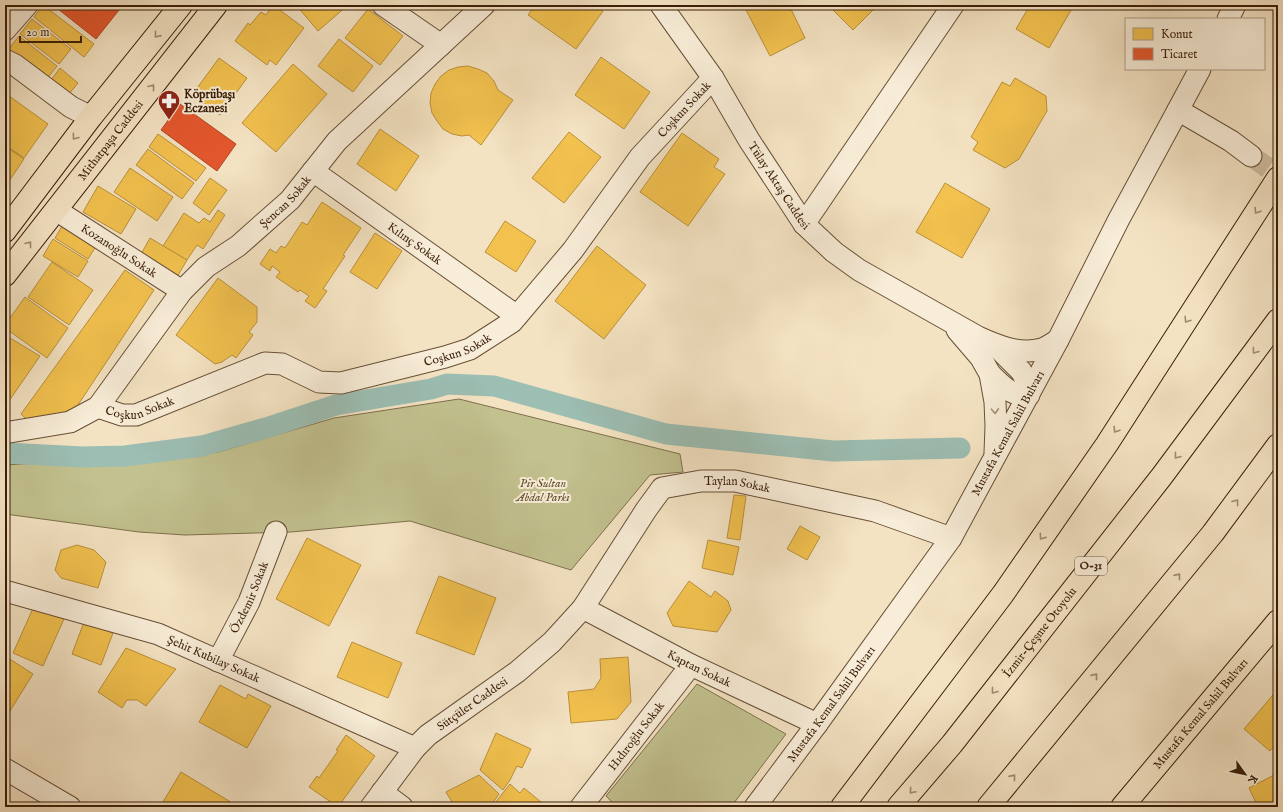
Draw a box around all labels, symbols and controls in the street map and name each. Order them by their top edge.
scale bar [20,18,81,44]
legend [1125,18,1265,70]
text: 20 m [26,25,49,40]
text: Konut [1161,27,1193,42]
one-way arrow [154,31,161,38]
text: Ticaret [1161,47,1197,62]
street label: Coşkun Sokak [654,77,714,141]
one-way arrow [147,84,154,91]
place label: Köprübaşı Eczanesi [184,87,236,116]
pharmacy icon: Köprübaşı Eczanesi [156,88,182,121]
street label: Mithatpaşa Caddesi [74,97,146,183]
one-way arrow [73,132,80,139]
street label: Tülay Aktaş Caddesi [745,139,813,233]
street label: Şencan Sokak [256,172,315,231]
one-way arrow [1255,207,1262,214]
street label: Kılınç Sokak [385,219,445,268]
street label: Kozanoğlu Sokak [78,220,161,281]
one-way arrow [24,242,31,249]
one-way arrow [1184,316,1191,323]
street label: Coşkun Sokak [422,330,495,370]
one-way arrow [1253,347,1260,354]
street label: Mustafa Kemal Sahil Bulvarı [968,368,1048,498]
street label: Coşkun Sokak [103,393,177,423]
one-way arrow [991,408,999,414]
one-way arrow [1114,425,1121,432]
one-way arrow [1175,451,1182,458]
street label: Taylan Sokak [704,474,772,496]
park label: Pir Sultan Abdal Parkı [514,476,570,505]
one-way arrow [1231,499,1238,506]
one-way arrow [1039,533,1047,540]
road number: O-31 [1075,557,1107,575]
street label: Özdemir Sokak [225,559,272,636]
one-way arrow [1173,573,1180,580]
street label: İzmir-Çeşme Otoyolu [999,584,1080,680]
street label: Şehit Kubilay Sokak [165,632,263,686]
street label: Mustafa Kemal Sahil Bulvarı [784,643,878,765]
street label: Kaptan Sokak [665,646,734,691]
street label: Mustafa Kemal Sahil Bulvarı [1150,655,1251,772]
street label: Sütçüler Caddesi [434,674,510,734]
one-way arrow [1091,674,1098,681]
one-way arrow [992,686,999,693]
street label: Hıdıroğlu Sokak [605,698,668,773]
north arrow [1225,754,1265,794]
text: K [1244,772,1261,787]
one-way arrow [1008,774,1015,782]
one-way arrow [909,786,916,794]

